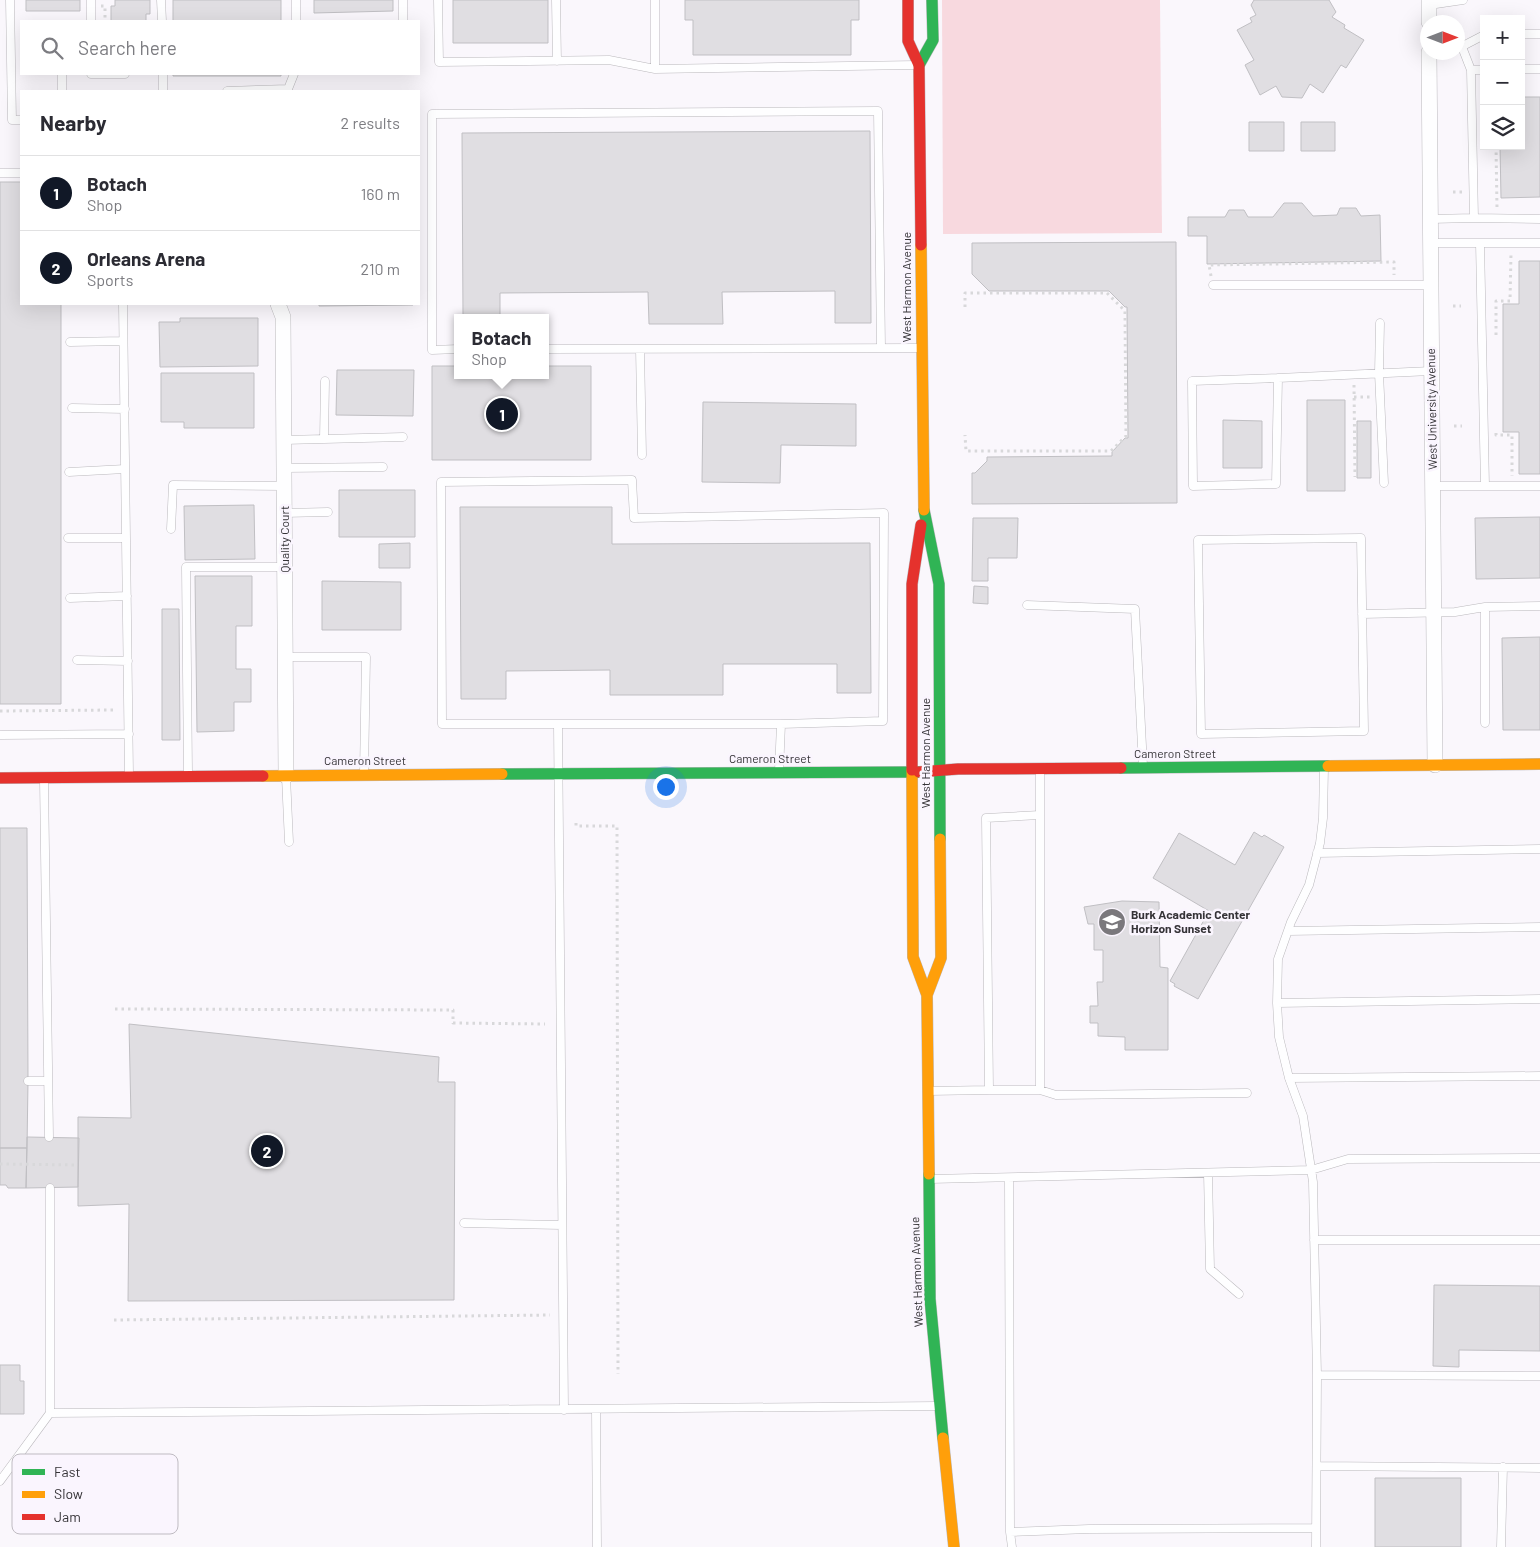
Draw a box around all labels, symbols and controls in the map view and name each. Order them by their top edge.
north arrow [1420,15,1465,60]
map controls [1480,15,1525,150]
button: + [1480,15,1525,60]
search box [20,20,420,75]
icon: search [38,34,66,62]
text: Search here [78,36,177,59]
button: − [1480,60,1525,105]
button: layers [1480,105,1525,150]
text: Nearby [40,110,106,135]
text: 2 results [341,113,400,132]
text: Botach [87,172,147,195]
text: 1 [53,184,59,203]
text: 160 m [361,184,400,203]
text: Shop [87,195,122,214]
street label: West Harmon Avenue [899,232,913,342]
text: Orleans Arena [87,247,205,270]
text: 2 [52,259,60,278]
text: 210 m [361,259,400,278]
text: Sports [87,270,133,289]
popup [454,314,549,379]
text: Botach [472,326,531,349]
street label: West University Avenue [1423,348,1439,470]
text: Shop [472,349,507,368]
pin: 1 [486,395,518,433]
street label: Quality Court [277,506,291,572]
street label: West Harmon Avenue [918,698,932,808]
street label: Cameron Street [1134,746,1216,760]
street label: Cameron Street [729,751,811,765]
street label: Cameron Street [324,753,406,767]
your location [653,774,679,800]
school or university icon: Burk Academic Center Horizon Sunset [1097,907,1127,937]
place label: Burk Academic Center Horizon Sunset [1131,907,1251,935]
pin: 2 [251,1132,283,1170]
street label: West Harmon Avenue [907,1217,925,1327]
legend [12,1454,178,1534]
text: Fast [54,1463,80,1480]
text: Slow [54,1485,83,1502]
text: Jam [54,1508,81,1525]

